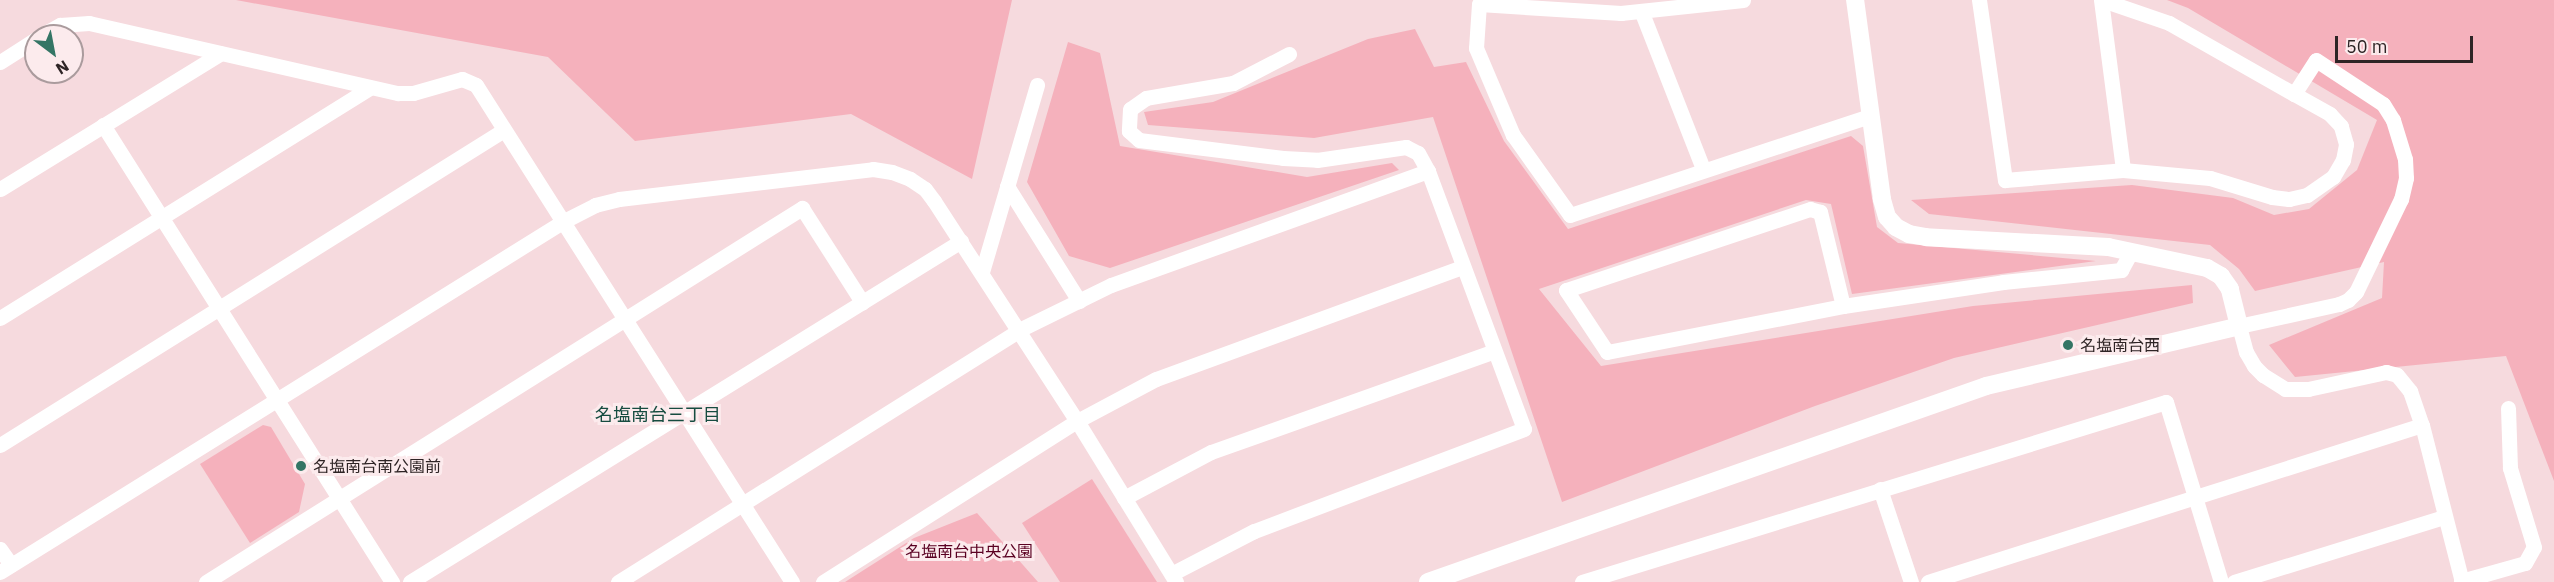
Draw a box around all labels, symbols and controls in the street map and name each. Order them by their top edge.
north arrow [24,24,84,84]
scale bar [2338,24,2476,62]
text: 50 m [2346,35,2388,58]
text: N [52,56,73,79]
place label: 名塩南台西 [2080,335,2160,355]
marker: 名塩南台西 [2061,338,2075,352]
district label: 名塩南台三丁目 [595,404,721,426]
place label: 名塩南台南公園前 [313,456,441,476]
marker: 名塩南台南公園前 [294,459,308,473]
park label: 名塩南台中央公園 [905,541,1033,561]

